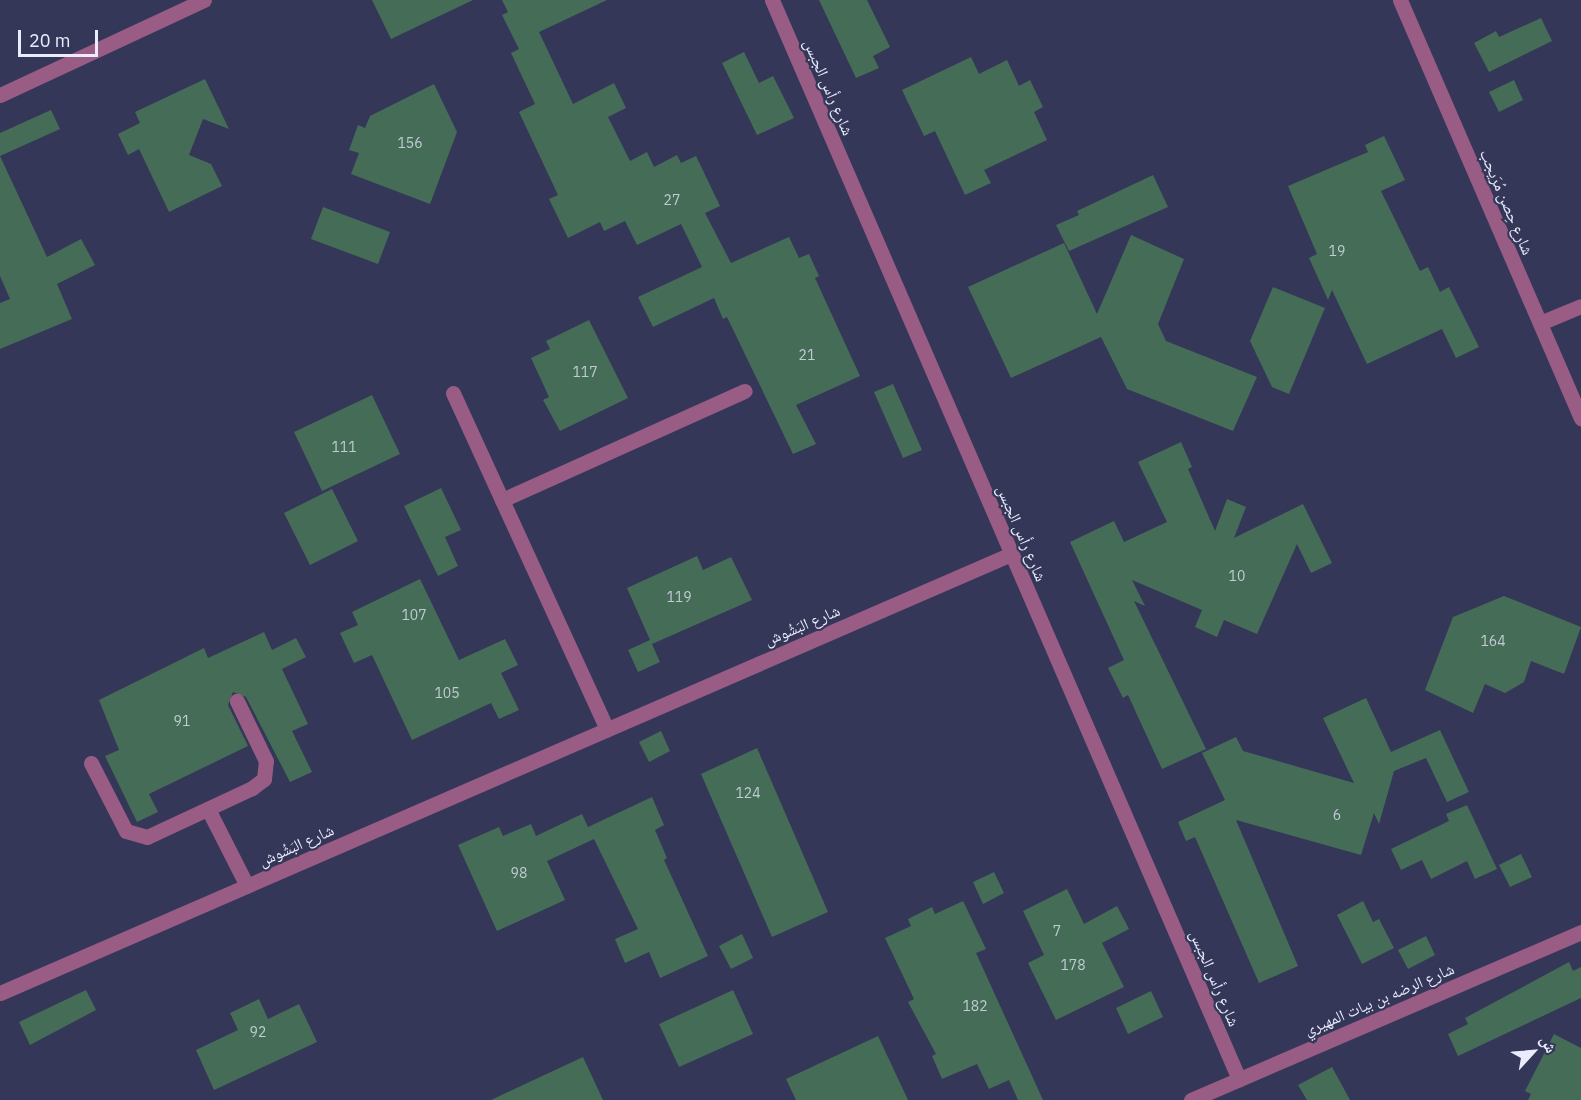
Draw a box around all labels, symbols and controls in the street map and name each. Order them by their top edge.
scale bar [21,18,100,56]
text: 20 m [29,29,71,52]
street label: شارع رأس الجبس [800,36,858,138]
house number: 156 [397,135,423,151]
street label: شارع حِصن مُرَيجب [1476,146,1538,258]
house number: 27 [664,192,680,208]
house number: 19 [1329,243,1345,259]
house number: 21 [799,347,815,363]
house number: 117 [572,364,598,380]
house number: 111 [331,439,357,455]
street label: شارع رأس الجبس [993,482,1051,584]
house number: 10 [1229,568,1245,584]
house number: 119 [666,589,692,605]
street label: شارع البَشُوش [761,600,843,650]
house number: 107 [401,607,427,623]
house number: 164 [1480,633,1506,649]
house number: 105 [434,685,460,701]
house number: 91 [174,713,190,729]
house number: 124 [735,785,761,801]
house number: 6 [1333,807,1341,823]
street label: شارع البَشُوش [255,820,337,870]
house number: 98 [511,865,527,881]
house number: 7 [1053,923,1061,939]
street label: شارع رأس الجبس [1186,927,1244,1029]
house number: 178 [1060,957,1086,973]
street label: شارع الرضه بن بيات المهيري [1301,959,1457,1039]
house number: 182 [962,998,988,1014]
north arrow [1503,1022,1563,1082]
house number: 92 [250,1024,266,1040]
text: ش [1536,1032,1562,1056]

